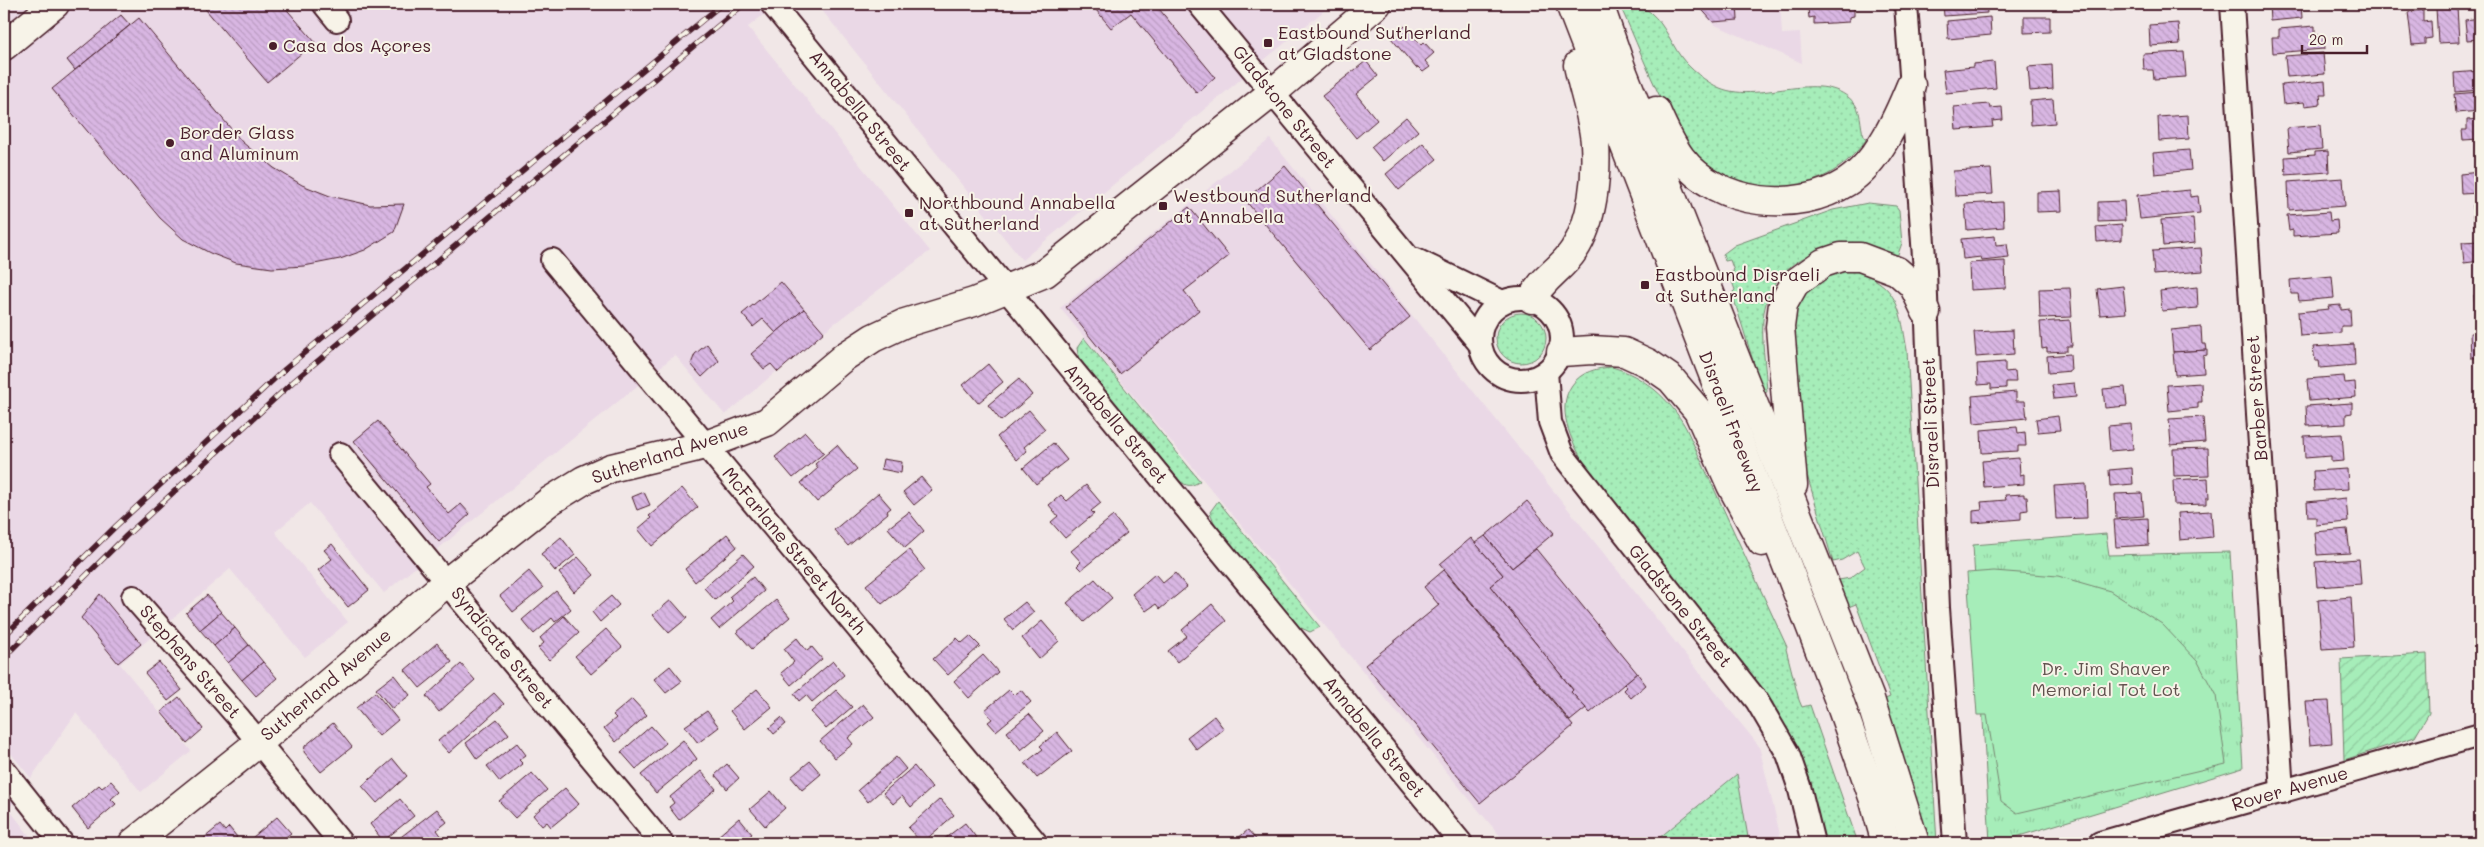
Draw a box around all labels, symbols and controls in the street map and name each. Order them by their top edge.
place label: Eastbound Sutherland at Gladstone [1278,20,1471,65]
scale bar [2302,22,2366,54]
text: 20 m [2309,29,2343,49]
place label: Casa dos Açores [283,33,431,57]
marker: Eastbound Sutherland at Gladstone [1262,37,1274,49]
marker: Casa dos Açores [267,40,279,52]
street label: Gladstone Street [1228,40,1342,173]
street label: Annabella Street [804,45,917,176]
place label: Border Glass and Aluminum [180,120,299,165]
marker: Border Glass and Aluminum [164,137,176,149]
place label: Westbound Sutherland at Annabella [1173,183,1371,228]
place label: Northbound Annabella at Sutherland [919,190,1116,235]
marker: Westbound Sutherland at Annabella [1157,200,1169,212]
marker: Northbound Annabella at Sutherland [903,207,915,219]
place label: Eastbound Disraeli at Sutherland [1655,262,1820,307]
marker: Eastbound Disraeli at Sutherland [1639,279,1651,291]
street label: Barber Street [2240,334,2272,462]
street label: Disraeli Freeway [1694,347,1770,496]
street label: Disraeli Street [1916,357,1944,489]
street label: Annabella Street [1060,358,1174,488]
street label: Sutherland Avenue [588,415,751,489]
street label: McFarlane Street North [717,461,872,639]
street label: Gladstone Street [1624,539,1738,672]
street label: Syndicate Street [446,581,559,713]
street label: Stephens Street [135,599,247,723]
street label: Sutherland Avenue [255,623,396,746]
park label: Dr. Jim Shaver Memorial Tot Lot [2032,656,2181,701]
street label: Annabella Street [1318,671,1431,802]
street label: Rover Avenue [2229,760,2351,816]

